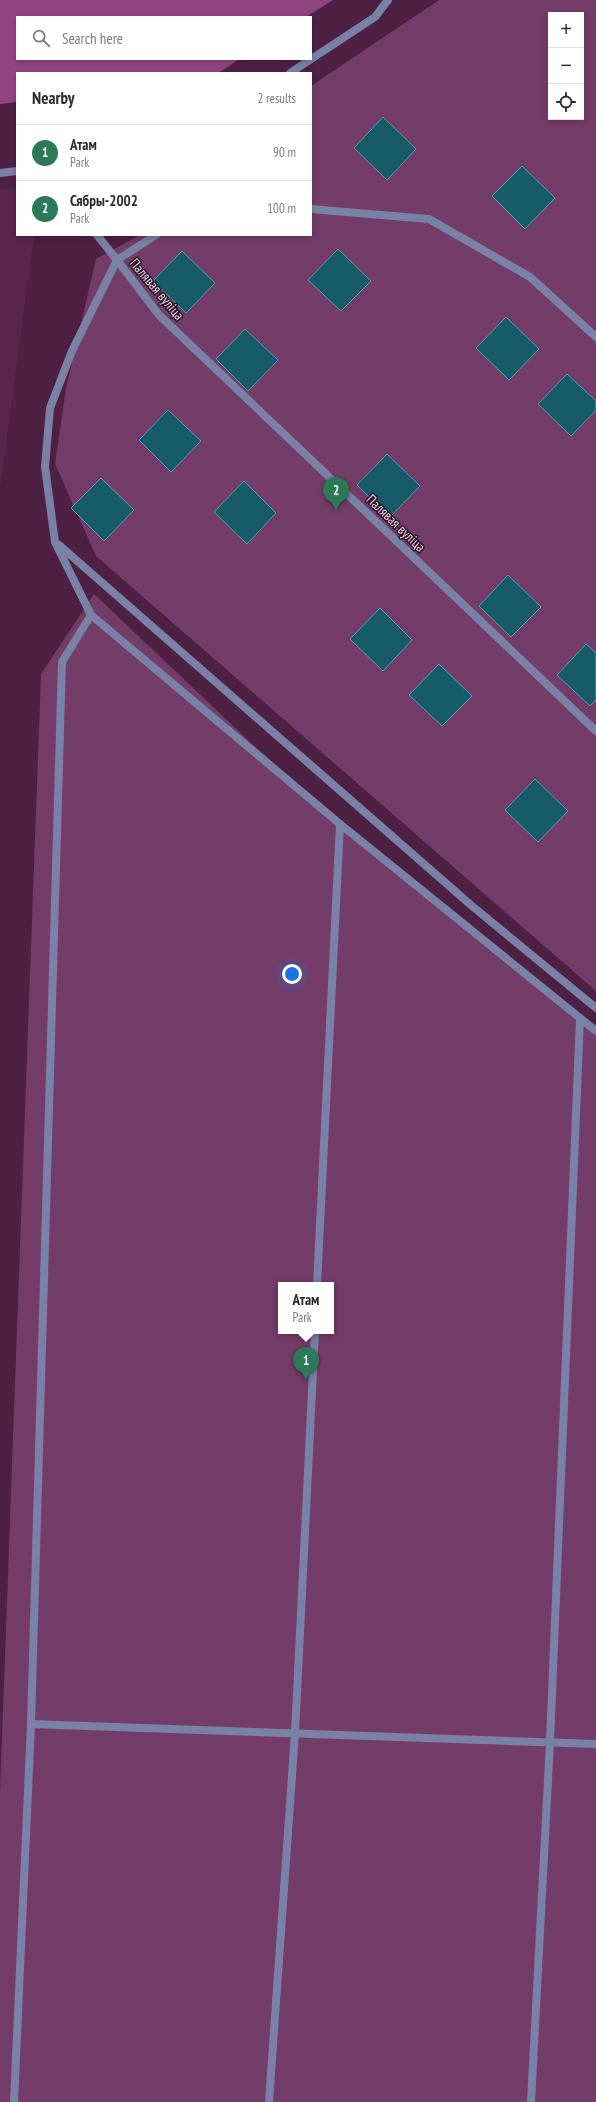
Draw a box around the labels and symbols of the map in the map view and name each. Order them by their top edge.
street label: Палявая вуліца [126,255,188,323]
pin: 2 [323,477,349,510]
street label: Палявая вуліца [363,490,429,556]
your location [282,964,302,984]
pin: 1 [293,1347,319,1380]

